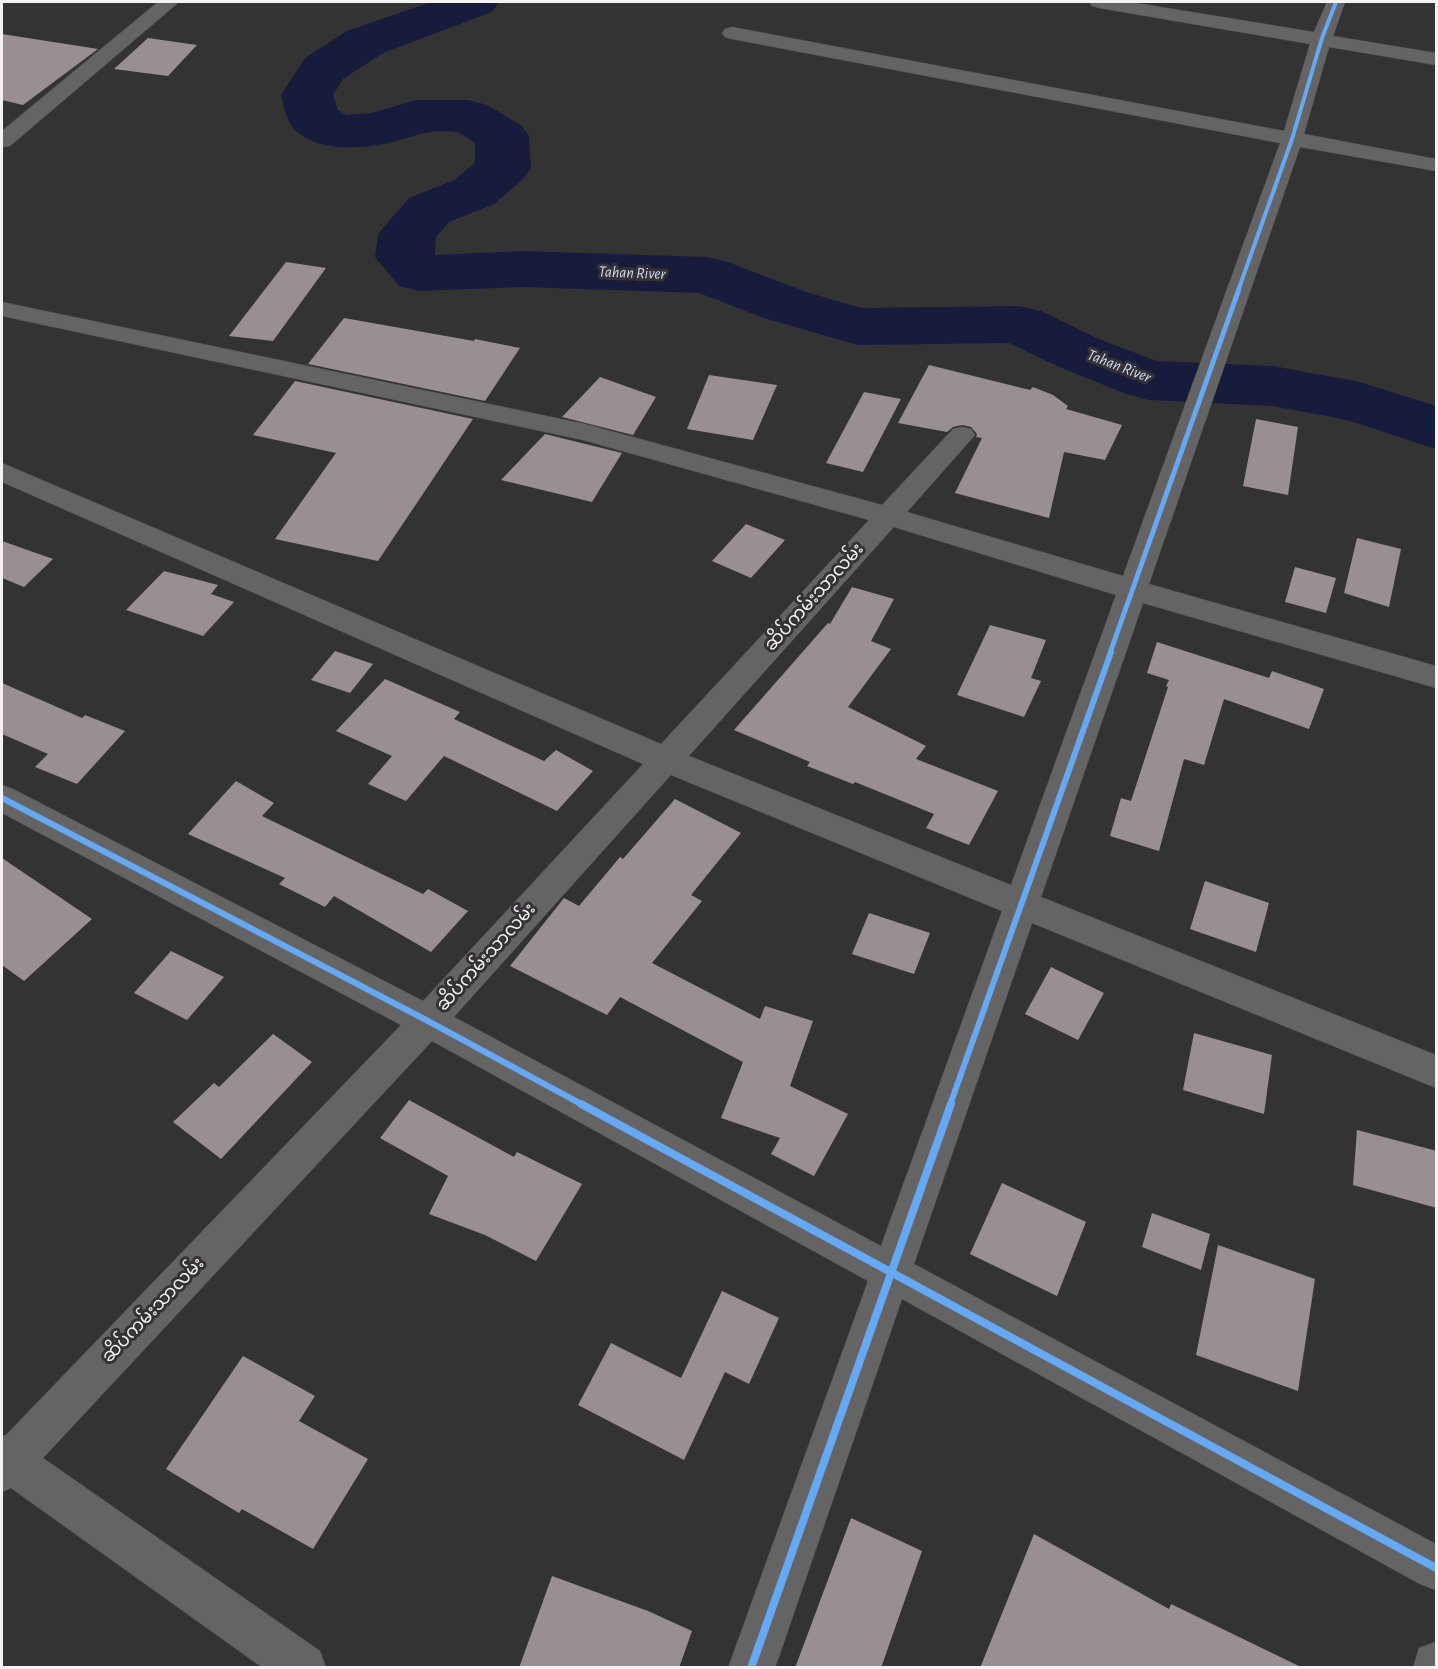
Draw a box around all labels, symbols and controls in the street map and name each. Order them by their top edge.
water label: Tahan River [598,262,666,284]
water label: Tahan River [1084,345,1154,387]
street label: ဆိပ်ကမ်းသာလမ်း [760,538,868,656]
street label: ဆိပ်ကမ်းသာလမ်း [432,898,540,1016]
street label: ဆိပ်ကမ်းသာလမ်း [97,1253,209,1367]

